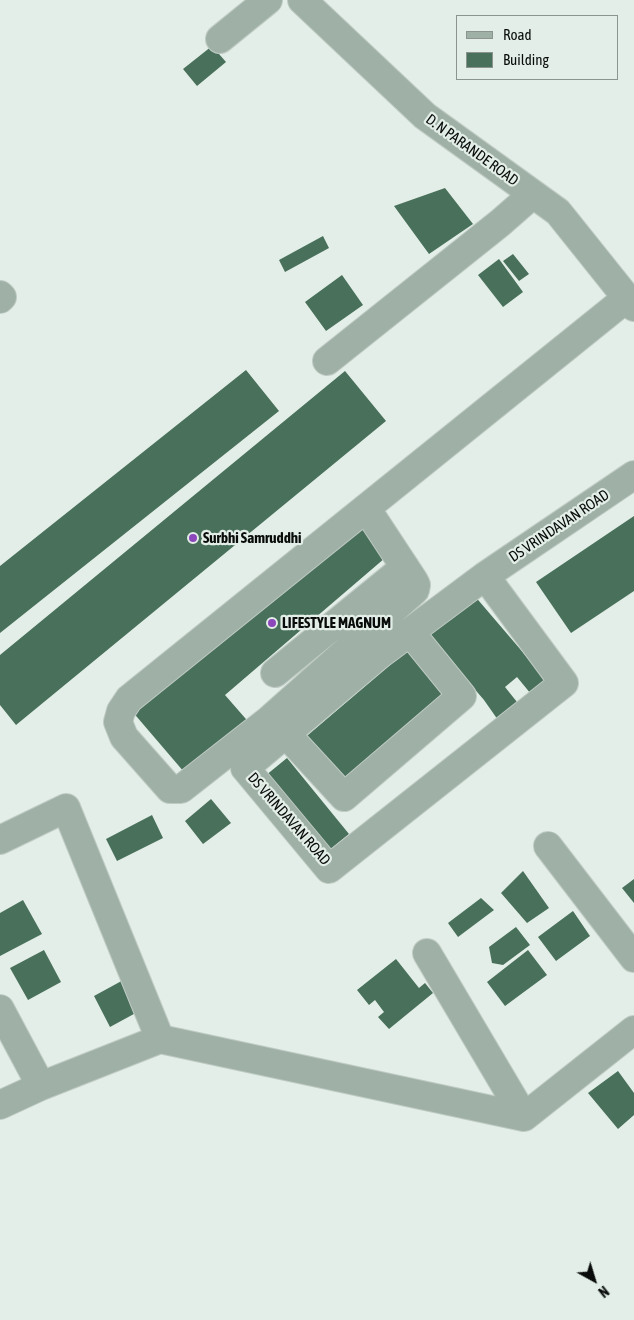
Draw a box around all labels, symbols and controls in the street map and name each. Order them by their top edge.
legend [456,15,619,80]
text: Road [503,26,532,43]
text: Building [503,51,549,68]
street label: D. N PARANDE ROAD [422,110,522,190]
street label: DS VRINDAVAN ROAD [506,486,612,566]
place label: Surbhi Samruddhi [203,529,302,547]
marker: Surbhi Samruddhi [187,532,199,544]
place label: LIFESTYLE MAGNUM [282,614,391,632]
marker: LIFESTYLE MAGNUM [266,617,278,629]
street label: DS VRINDAVAN ROAD [244,769,334,869]
north arrow [569,1255,619,1305]
text: N [595,1283,612,1300]

